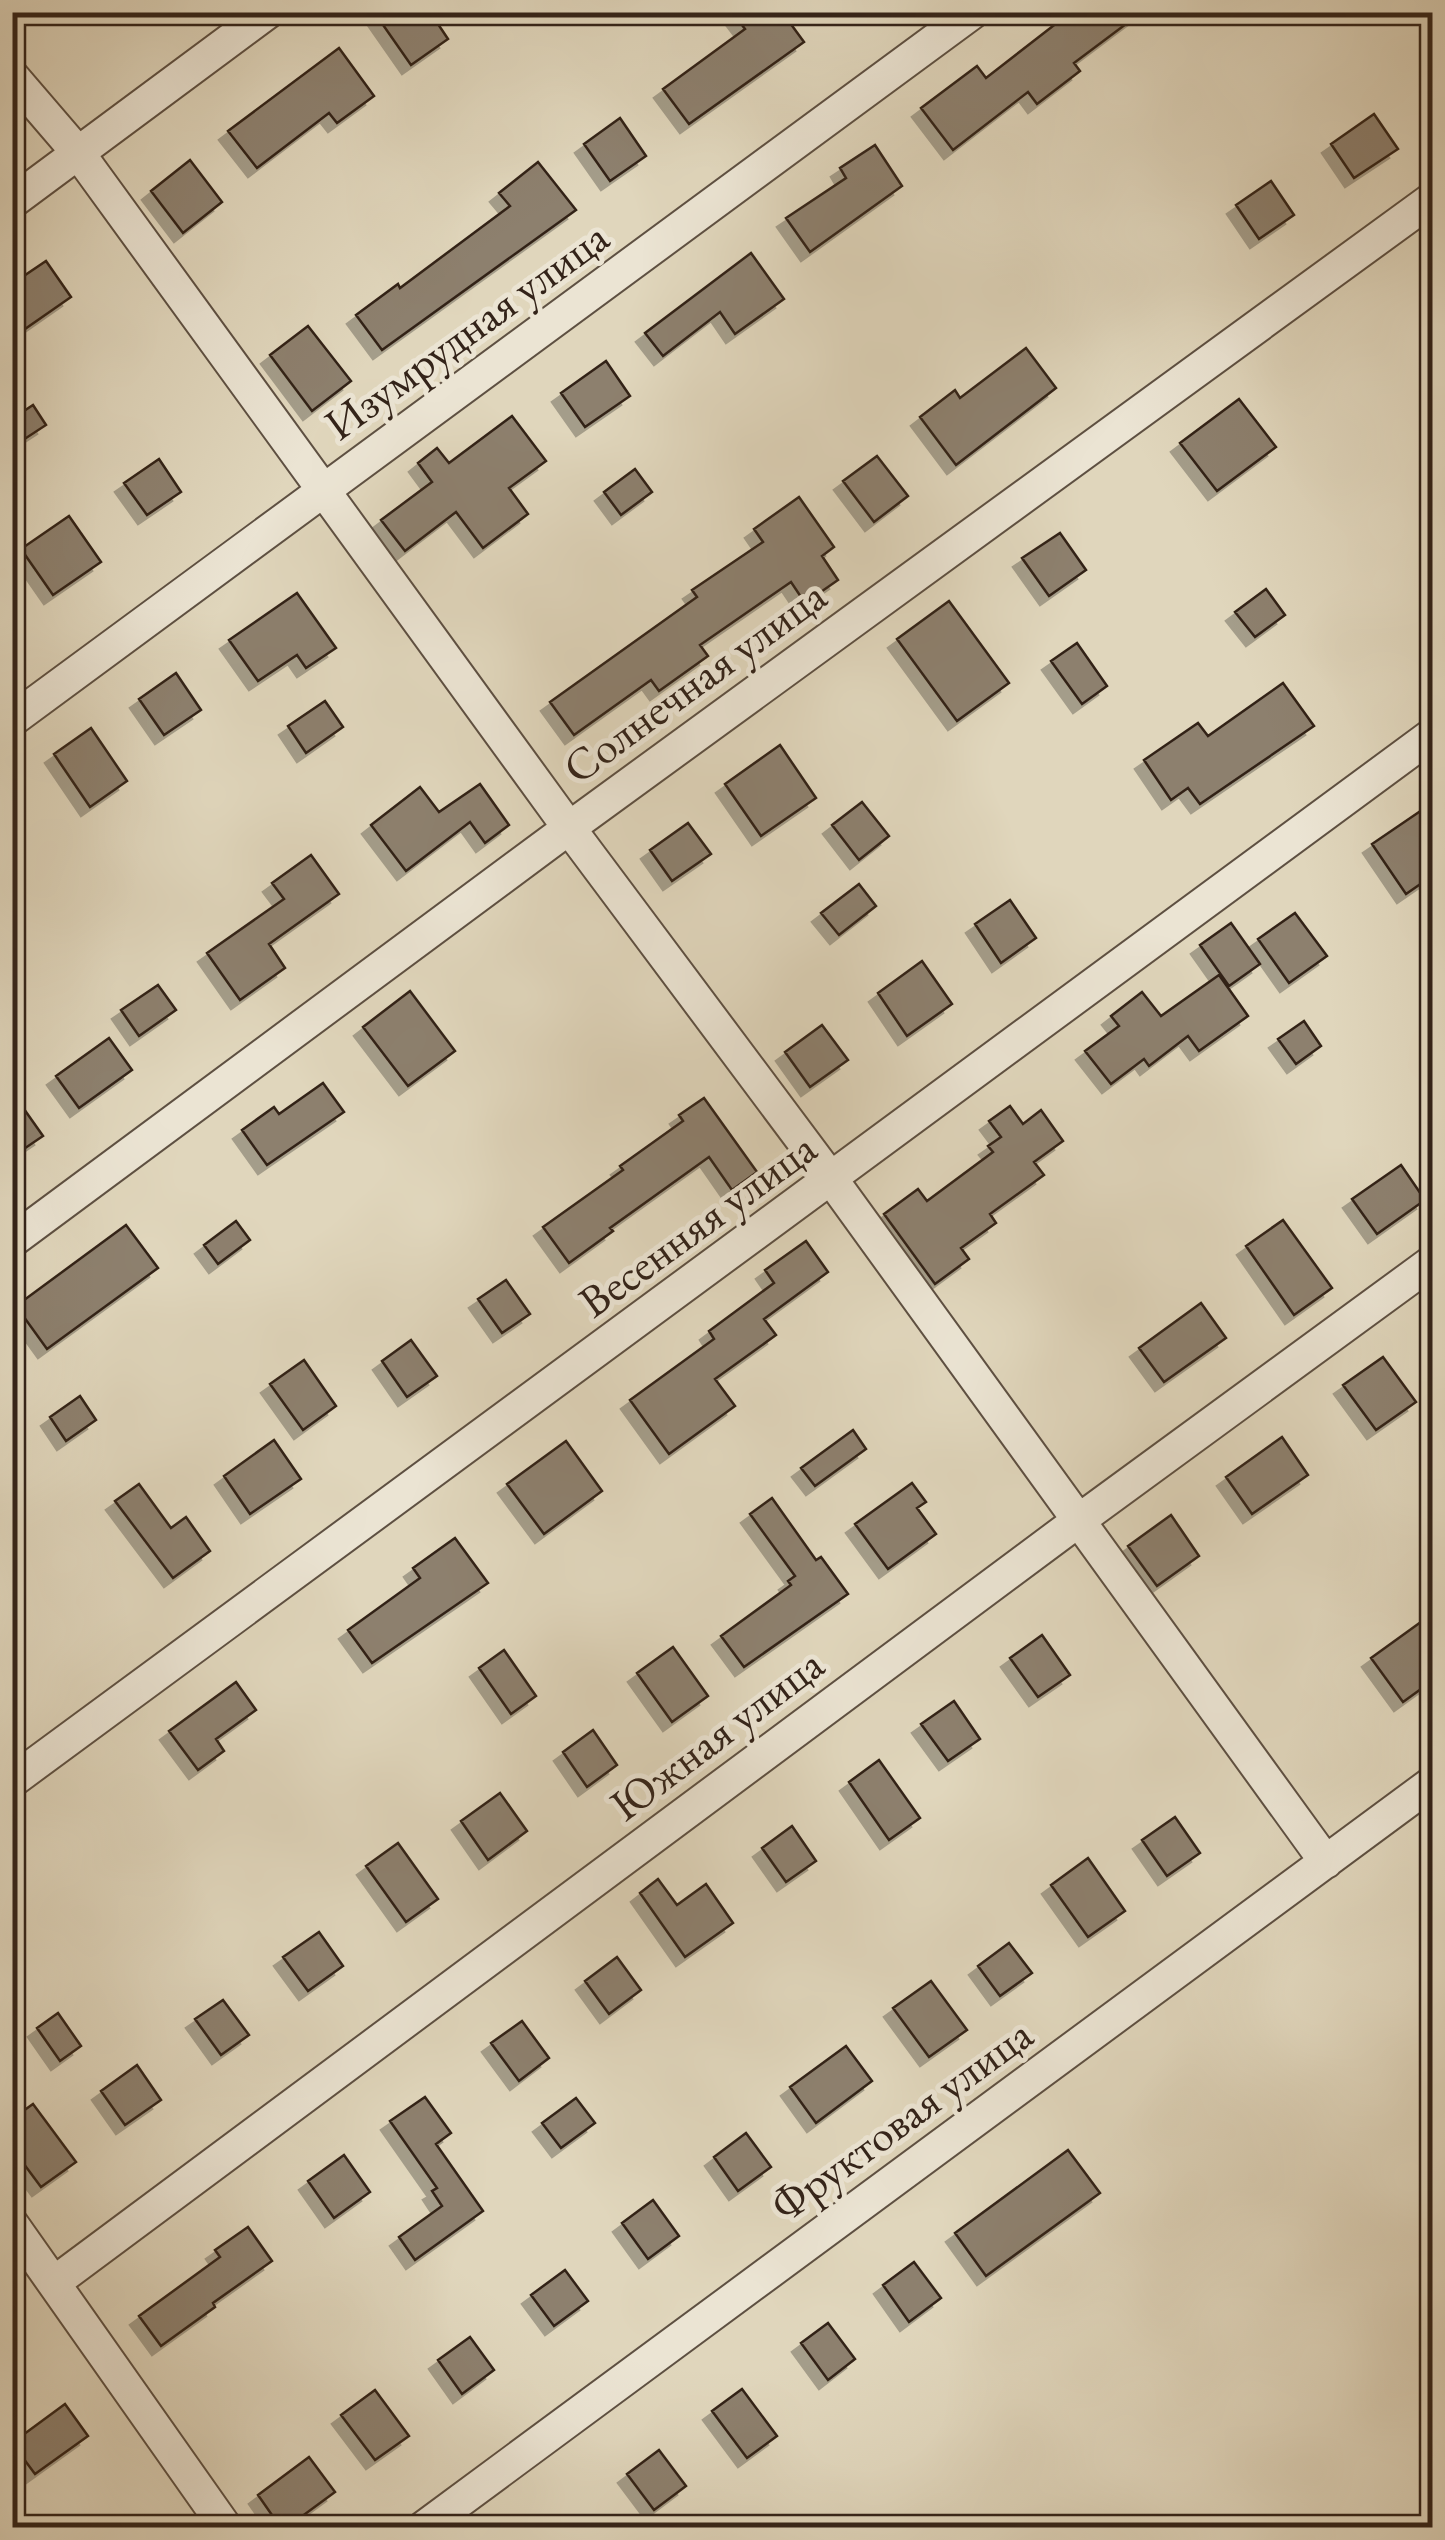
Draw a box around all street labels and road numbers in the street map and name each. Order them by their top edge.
street label: Изумрудная улица [312,207,620,453]
street label: Солнечная улица [551,566,837,796]
street label: Весенняя улица [567,1118,827,1330]
street label: Южная улица [597,1635,835,1833]
street label: Фруктовая улица [759,2004,1043,2233]

